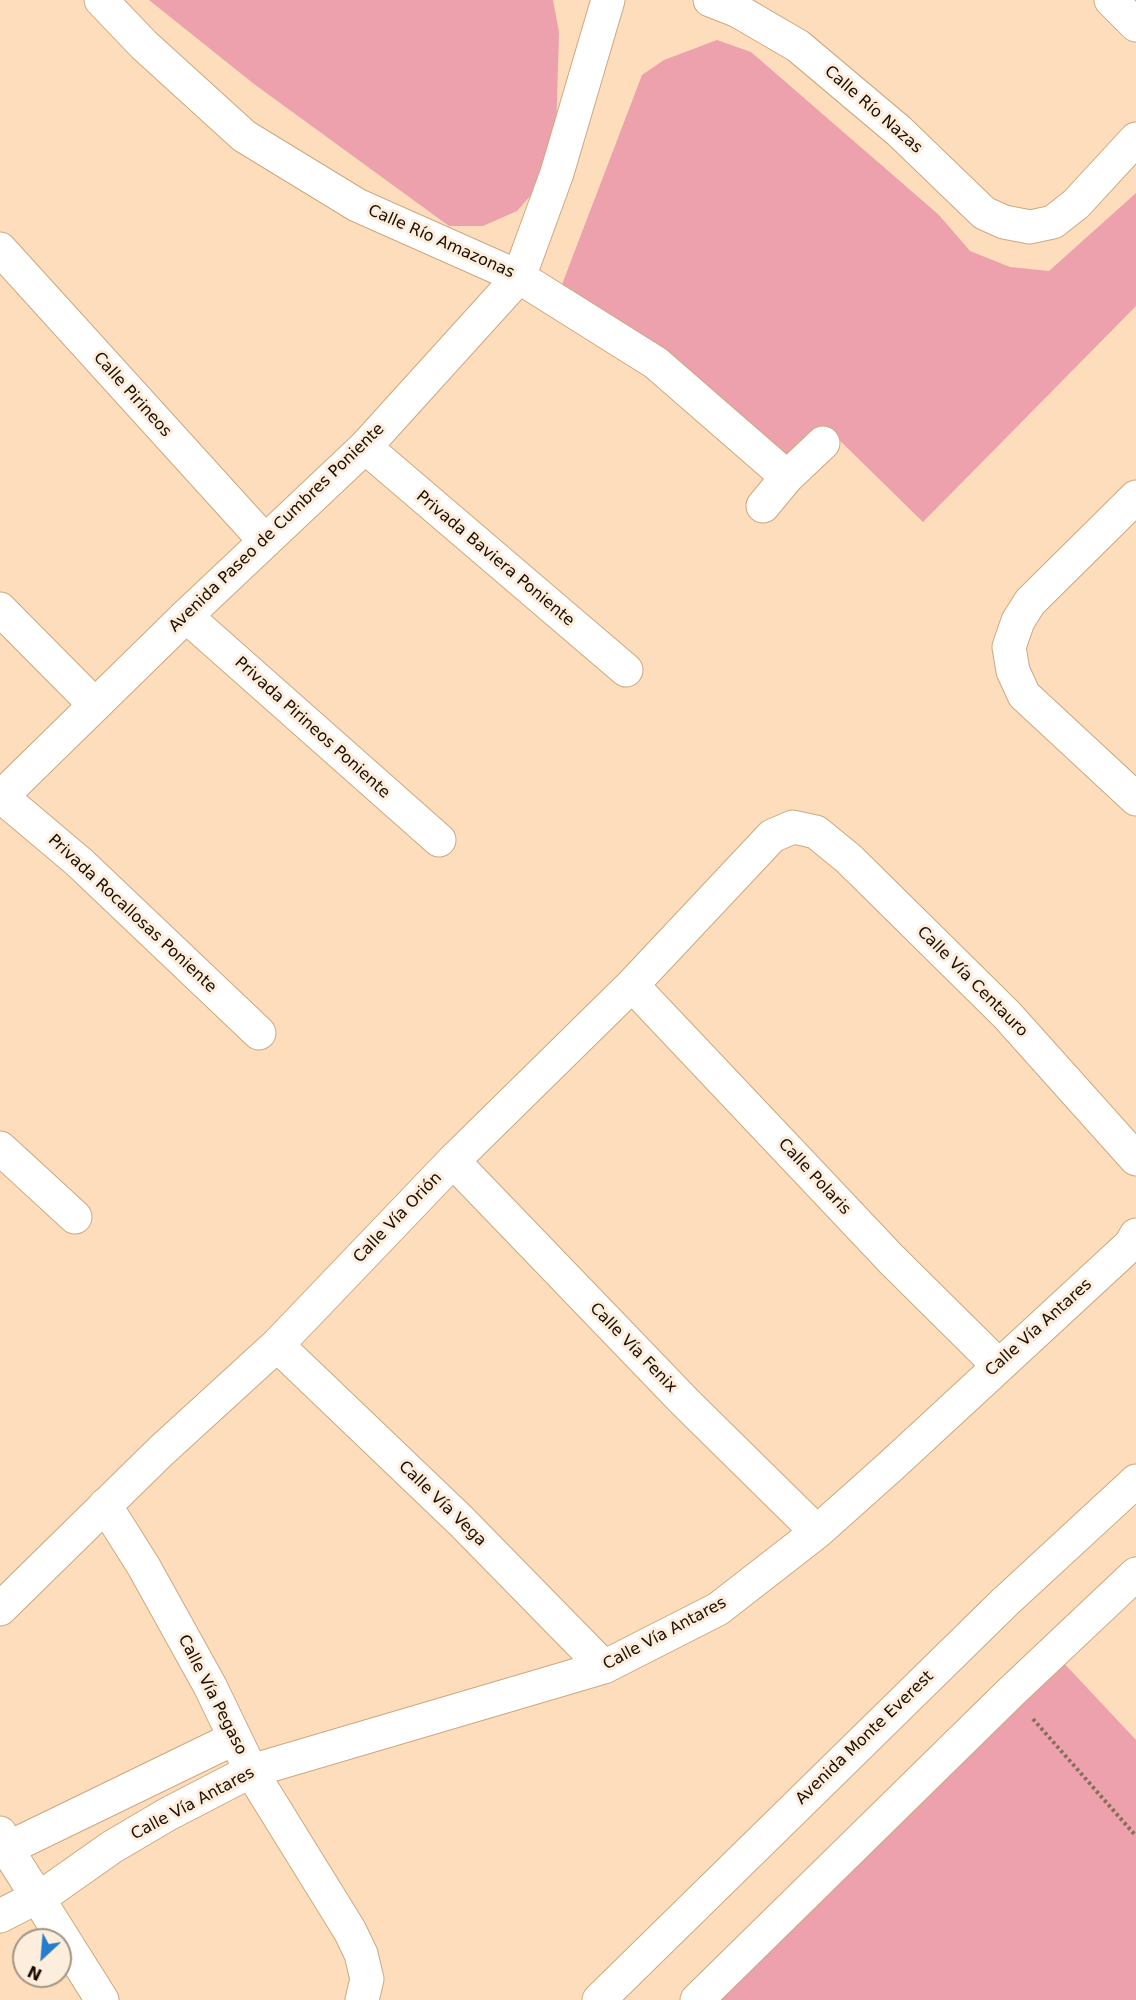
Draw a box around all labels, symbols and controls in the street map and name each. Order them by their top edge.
street label: Calle Río Nazas [820,62,926,158]
street label: Calle Río Amazonas [365,201,517,283]
street label: Calle Pirineos [89,349,175,441]
street label: Avenida Paseo de Cumbres Poniente [165,420,389,636]
street label: Privada Baviera Poniente [412,487,578,631]
street label: Privada Pirineos Poniente [230,653,394,803]
street label: Privada Rocallosas Poniente [44,831,220,997]
street label: Calle Vía Centauro [913,923,1031,1041]
street label: Calle Polaris [774,1135,854,1219]
street label: Calle Vía Orión [350,1169,446,1267]
street label: Calle Vía Antares [982,1275,1096,1381]
street label: Calle Vía Fenix [585,1299,681,1397]
street label: Calle Vía Vega [394,1457,490,1551]
street label: Calle Vía Antares [600,1593,730,1675]
street label: Calle Vía Pegaso [173,1632,251,1758]
street label: Avenida Monte Everest [792,1667,938,1809]
street label: Calle Vía Antares [128,1763,258,1845]
north arrow [12,1928,72,1988]
text: N [25,1961,45,1984]

